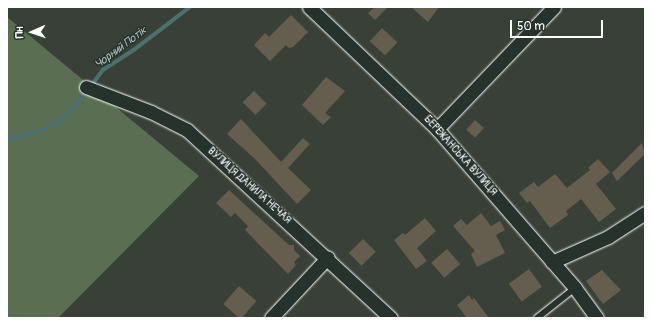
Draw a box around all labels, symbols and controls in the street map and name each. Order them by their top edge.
north arrow [12,12,52,52]
scale bar [512,12,605,38]
text: 50 m [517,19,545,34]
water label: Чорний Потік [93,24,149,72]
text: Пн [13,26,26,39]
street label: БЕРЕЖАНСЬКА ВУЛИЦЯ [421,114,499,198]
street label: ВУЛИЦЯ ДАНИЛА НЕЧАЯ [205,145,293,227]

